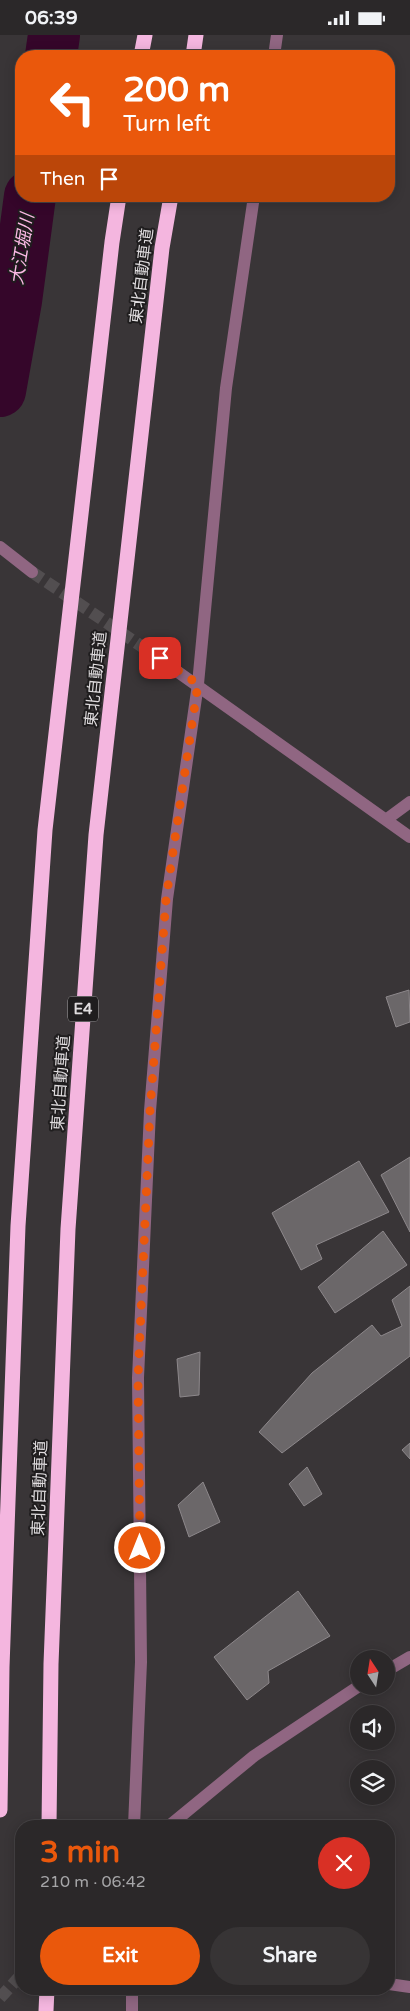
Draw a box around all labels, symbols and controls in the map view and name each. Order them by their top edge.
text: 06:39 [25,7,78,29]
text: 200 m [123,69,230,111]
icon: left [40,70,105,135]
text: Turn left [123,111,211,137]
icon: arrive [95,165,123,193]
text: Then [40,168,85,190]
water label: 大江堀川 [6,210,39,286]
street label: 東北自動車道 [126,227,158,325]
street label: 東北自動車道 [81,630,111,728]
pin [139,637,181,679]
icon: arrive [146,644,174,672]
road number: E4 [68,997,98,1021]
street label: 東北自動車道 [48,1034,74,1132]
street label: 東北自動車道 [28,1440,52,1536]
position arrow [113,1521,165,1573]
north arrow [350,1650,395,1695]
map controls [350,1650,395,1805]
button: sound [350,1705,395,1750]
button: layers [350,1760,395,1805]
text: 3 min [40,1834,120,1871]
button: close [318,1837,370,1889]
text: 210 m · 06:42 [40,1872,146,1892]
button: Exit [40,1927,200,1985]
button: Share [210,1927,370,1985]

